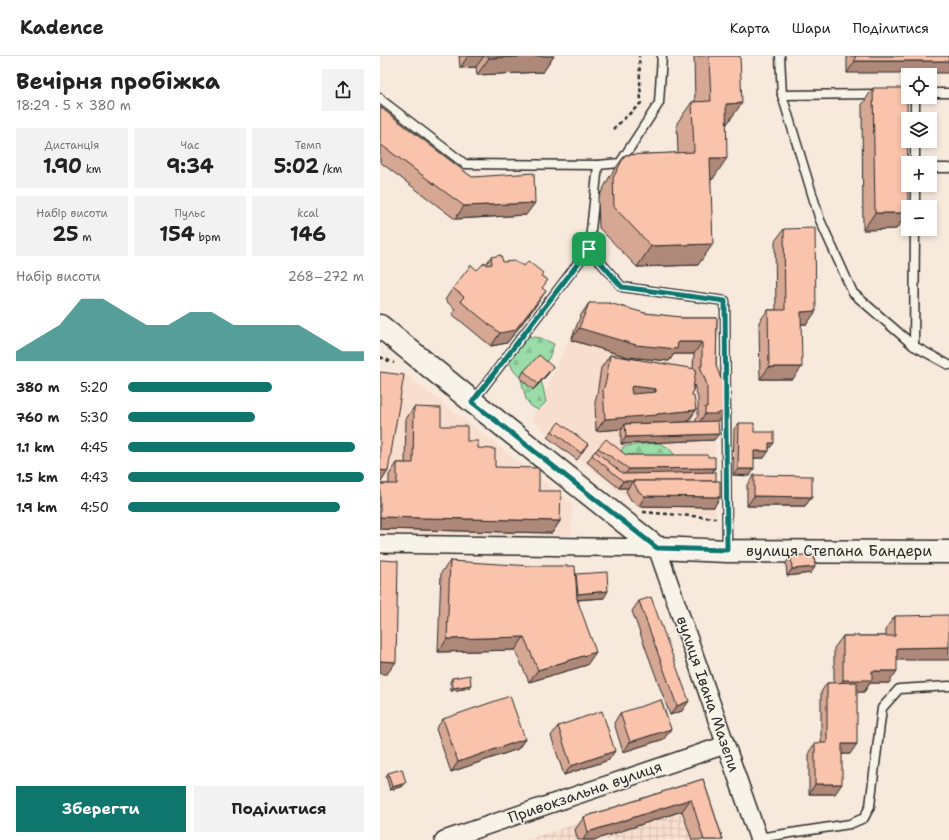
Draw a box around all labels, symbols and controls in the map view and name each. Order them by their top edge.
text: Kadence [20,15,104,40]
text: Карта [730,19,770,37]
text: Шари [792,19,831,37]
text: Поділитися [853,19,929,37]
text: Вечірня пробіжка [16,67,220,96]
map controls [901,68,937,236]
button: locate [901,68,937,104]
button: share [322,69,364,111]
text: 18:29 · 5 × 380 m [16,97,131,114]
button: layers [901,112,937,148]
text: Дистанція [45,138,99,153]
text: Час [181,138,199,153]
text: Темп [295,138,321,153]
text: 1.90 [43,153,82,179]
text: 9:34 [166,153,214,179]
text: 5:02 [274,153,319,179]
button: + [901,156,937,192]
text: km [82,162,101,177]
text: /km [319,162,342,177]
button: − [901,200,937,236]
text: Набір висоти [36,206,108,221]
text: Пульс [175,206,205,221]
text: kcal [297,206,319,221]
text: 25 [52,221,79,247]
text: 154 [159,221,195,247]
text: 146 [290,221,326,247]
text: m [79,230,92,245]
text: bpm [195,230,221,245]
pin [572,232,606,266]
icon: arrive [578,238,600,260]
text: Набір висоти [16,268,101,285]
text: 268–272 m [288,268,364,285]
text: 380 m [16,379,59,396]
text: 5:20 [80,379,108,396]
text: 760 m [16,409,59,426]
text: 5:30 [80,409,108,426]
text: 1.1 km [16,439,54,456]
text: 4:45 [80,439,108,456]
text: 1.5 km [16,469,58,486]
text: 4:43 [80,469,109,486]
text: 1.9 km [16,499,57,516]
text: 4:50 [80,499,109,516]
street label: вулиця Степана Бандери [746,541,932,561]
street label: вулиця Івана Мазепи [672,613,744,775]
street label: Привокзальна вулиця [505,756,665,828]
button: Зберегти [16,786,186,832]
button: Поділитися [194,786,364,832]

